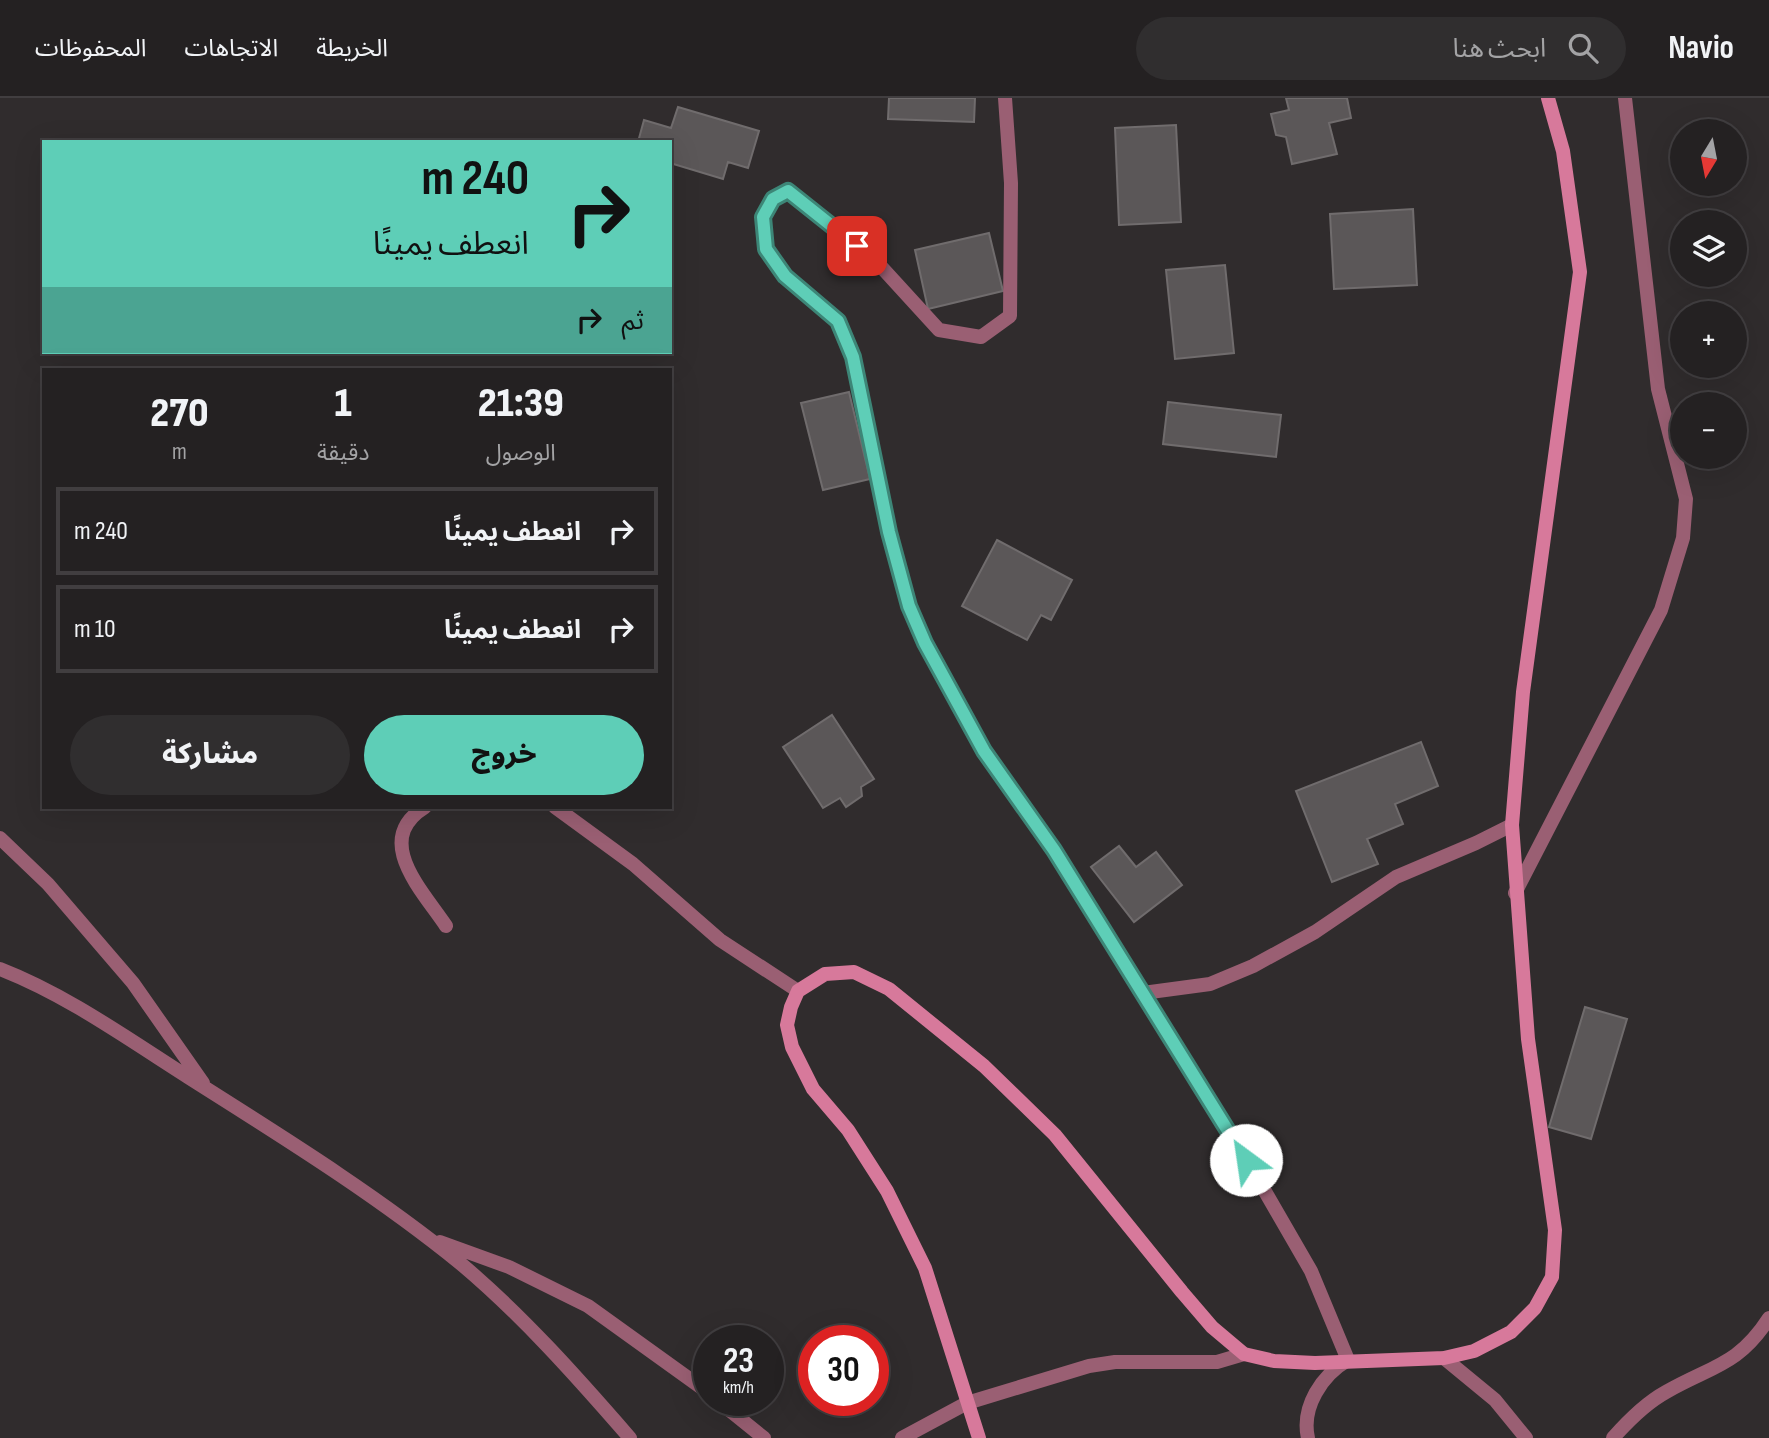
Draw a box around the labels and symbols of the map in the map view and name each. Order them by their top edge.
north arrow [1670,119,1746,196]
pin [827,216,887,276]
position arrow [1209,1123,1283,1197]
speed limit sign: 30 [798,1325,889,1416]

